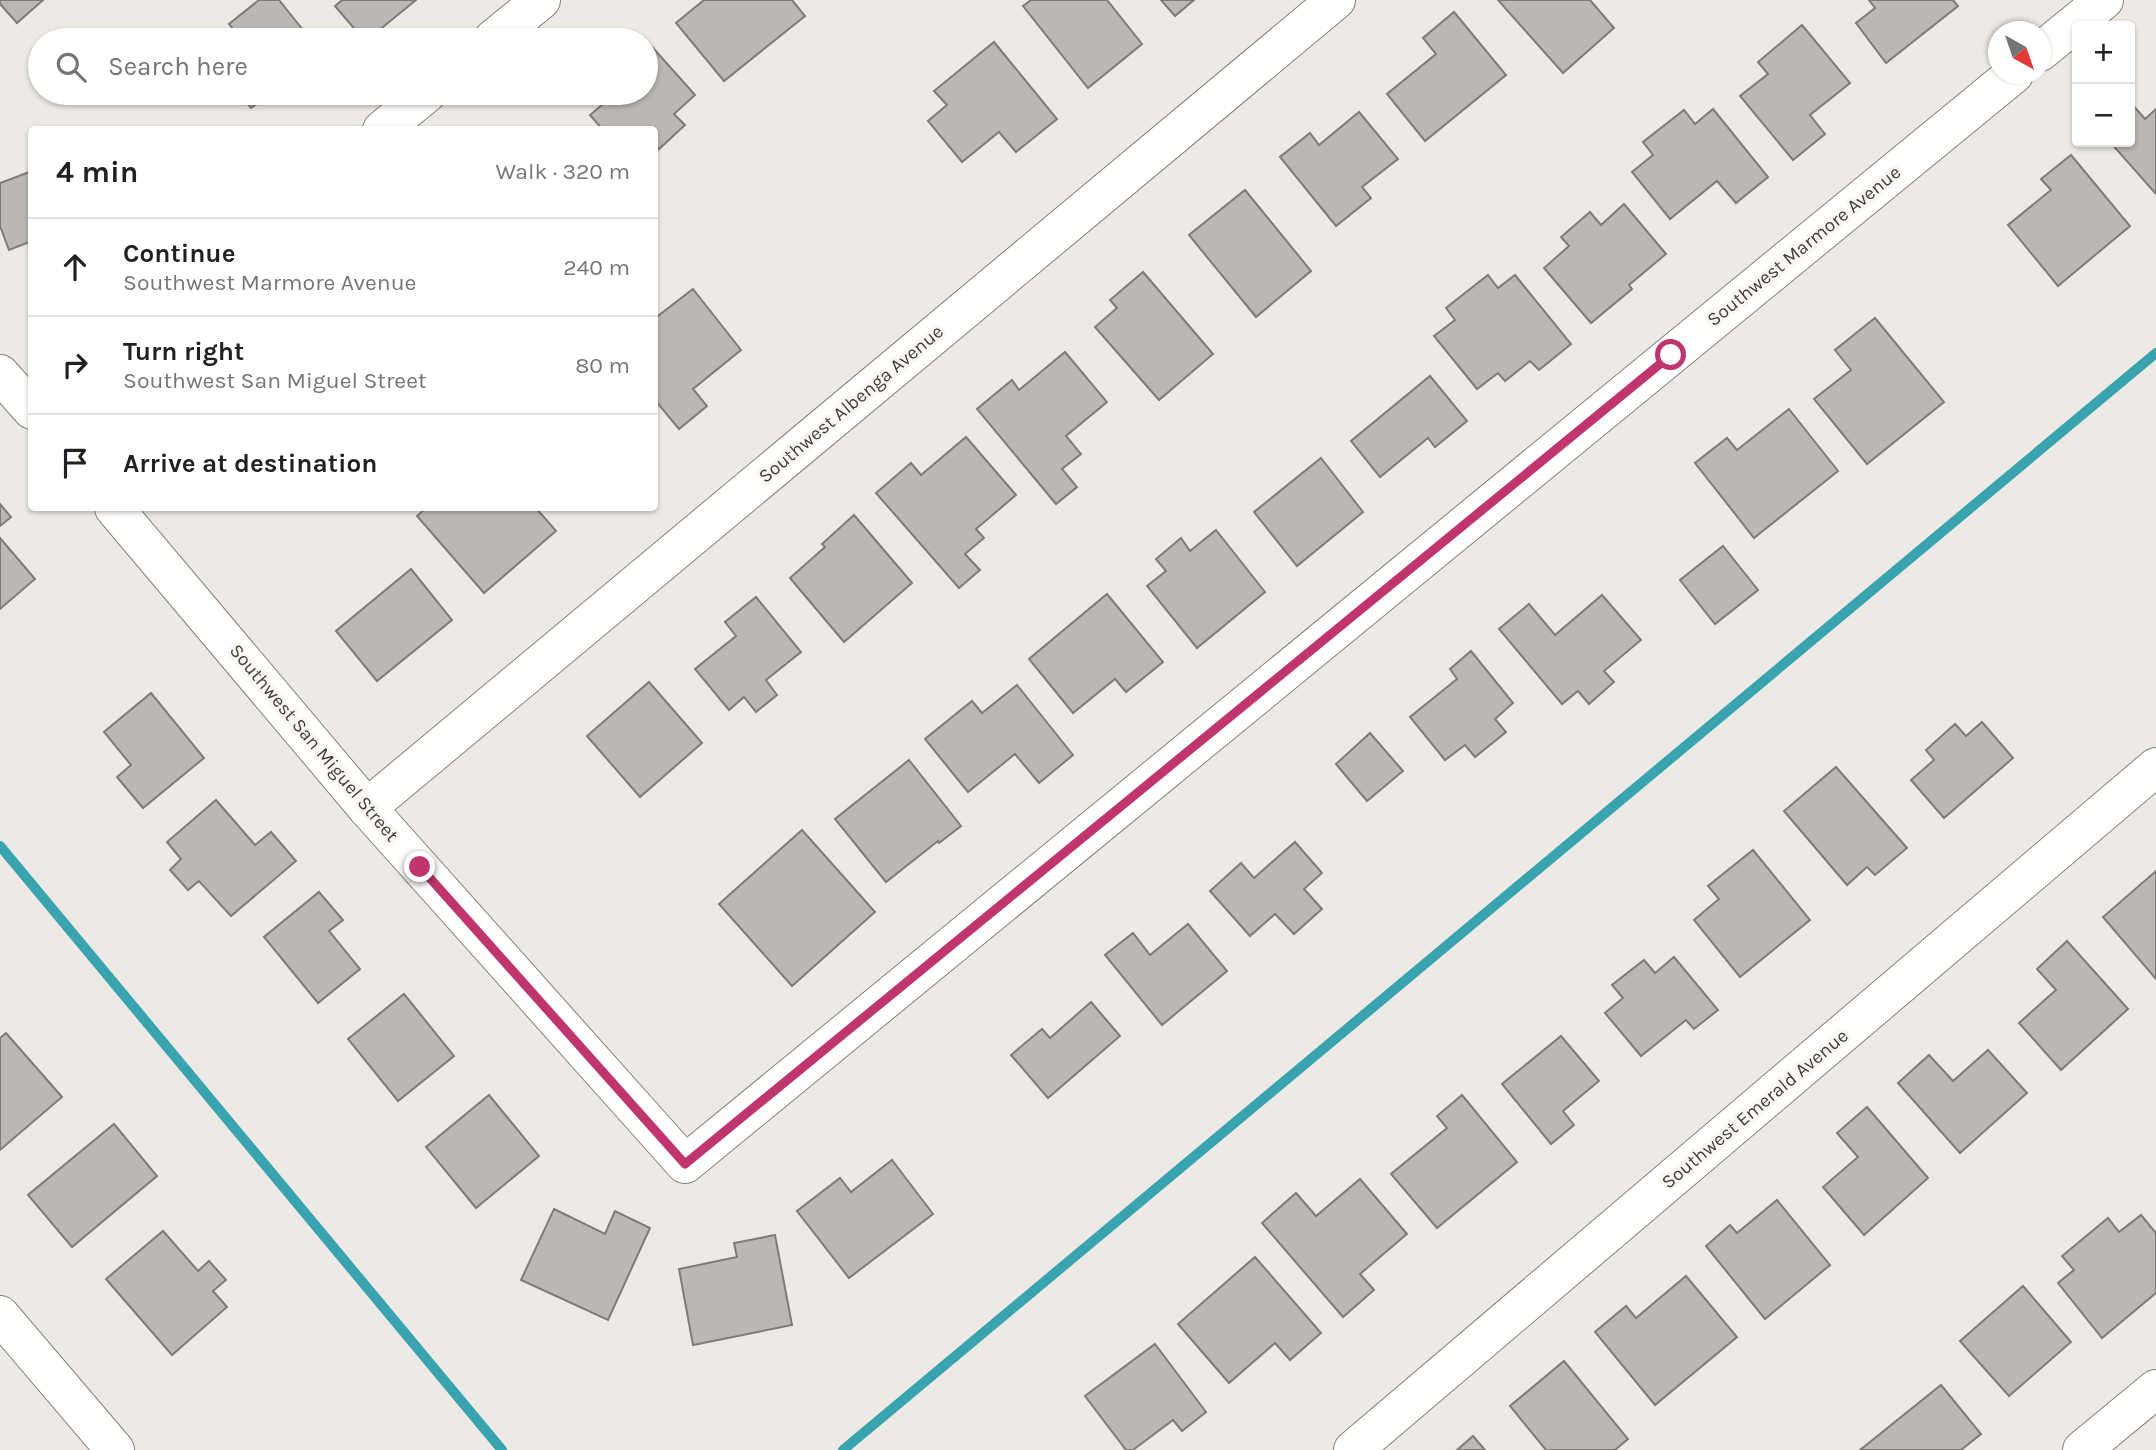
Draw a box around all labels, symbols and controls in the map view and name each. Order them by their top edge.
north arrow [1988,21,2051,84]
map controls [2072,21,2135,147]
button: + [2072,21,2135,84]
search box [28,28,658,105]
icon: search [52,48,90,86]
text: Search here [108,51,248,82]
button: − [2072,84,2135,147]
text: 4 min [56,154,138,190]
text: Walk · 320 m [496,158,630,185]
street label: Southwest Marmore Avenue [1703,161,1905,331]
text: Continue [123,238,235,269]
icon: ahead [56,248,94,286]
text: 240 m [563,254,630,281]
text: Southwest Marmore Avenue [123,269,416,296]
street label: Southwest Albenga Avenue [754,320,948,488]
text: Turn right [123,336,244,367]
route start [1655,339,1686,370]
icon: right [56,346,94,384]
text: 80 m [575,352,630,379]
text: Southwest San Miguel Street [123,367,427,394]
icon: arrive [56,444,94,482]
text: Arrive at destination [123,448,377,479]
street label: Southwest San Miguel Street [225,640,403,846]
route end [404,851,435,882]
street label: Southwest Emerald Avenue [1657,1025,1853,1193]

